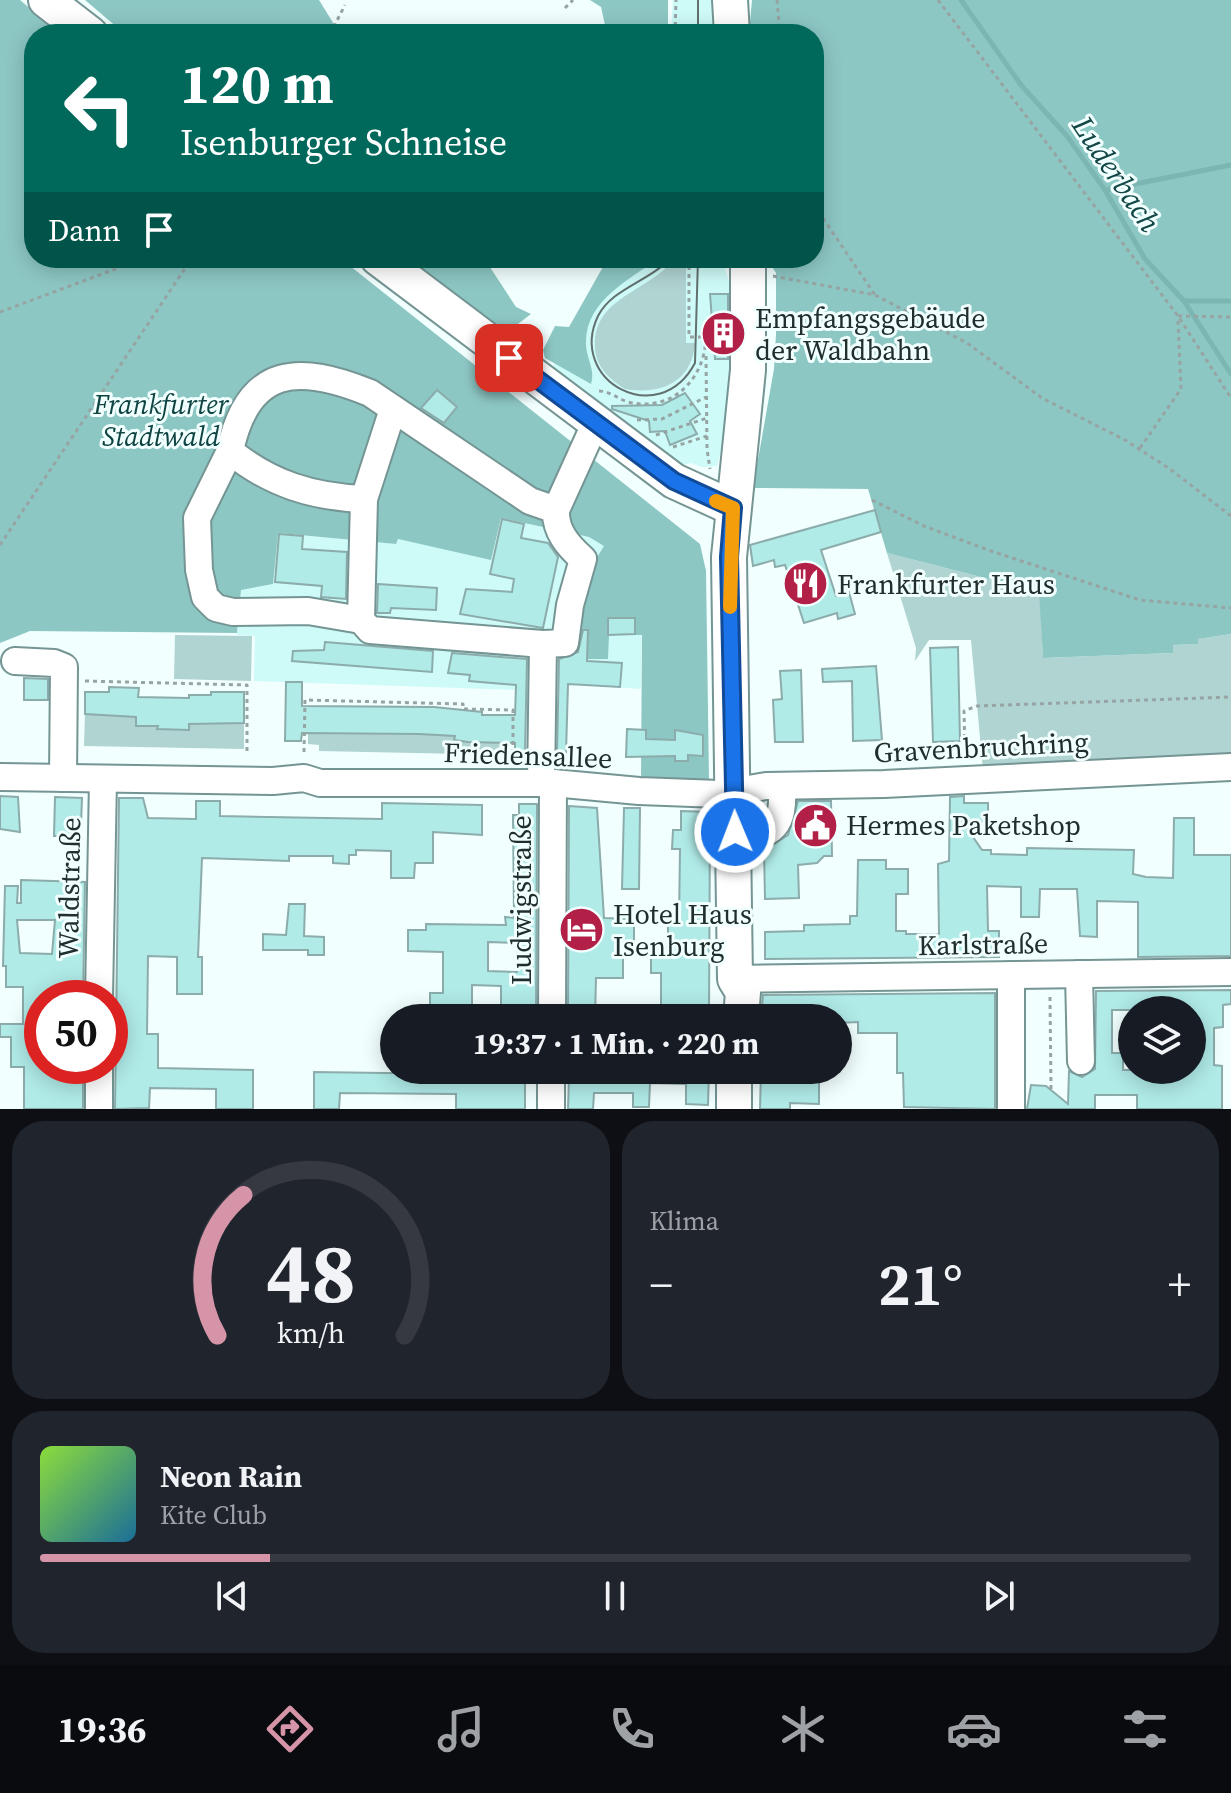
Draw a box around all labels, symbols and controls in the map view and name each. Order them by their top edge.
text: 120 m [180,45,334,122]
icon: left [48,56,152,160]
water label: Luderbach [1062,107,1170,240]
text: Isenburger Schneise [180,118,507,167]
icon: arrive [137,208,181,252]
text: Dann [48,210,121,251]
place label: Empfangsgebäude der Waldbahn [755,299,986,369]
building icon: Empfangsgebäude der Waldbahn [700,310,748,358]
pin [475,324,543,392]
icon: arrive [487,336,531,380]
park label: Frankfurter Stadtwald [92,385,230,455]
restaurant icon: Frankfurter Haus [782,560,830,608]
place label: Frankfurter Haus [837,565,1055,603]
street label: Gravenbruchring [873,722,1089,772]
street label: Friedensallee [443,733,613,777]
position arrow [693,790,777,874]
public building icon: Hermes Paketshop [791,801,839,849]
place label: Hermes Paketshop [846,806,1081,844]
street label: Ludwigstraße [502,815,540,985]
street label: Waldstraße [49,817,89,959]
place label: Hotel Haus Isenburg [613,895,752,965]
hotel icon: Hotel Haus Isenburg [558,906,606,954]
street label: Karlstraße [918,924,1048,964]
speed limit sign: 50 [24,980,128,1084]
map controls [1118,996,1206,1084]
button: layers [1118,996,1206,1084]
text: 19:37 · 1 Min. · 220 m [473,1023,759,1064]
text: Klima [650,1203,719,1239]
text: 48 [266,1216,356,1330]
text: 21° [878,1243,963,1325]
text: − [650,1254,673,1315]
text: + [1168,1254,1191,1315]
text: km/h [277,1313,345,1353]
text: Neon Rain [160,1456,302,1497]
text: Kite Club [160,1497,267,1533]
icon: previous [210,1574,254,1618]
icon: pause [593,1574,637,1618]
icon: next [977,1574,1021,1618]
icon: directions [262,1701,318,1757]
icon: music [433,1701,489,1757]
icon: phone [604,1701,660,1757]
icon: climate [775,1701,831,1757]
icon: car [946,1701,1002,1757]
icon: filters [1117,1701,1173,1757]
text: 19:36 [58,1705,146,1754]

